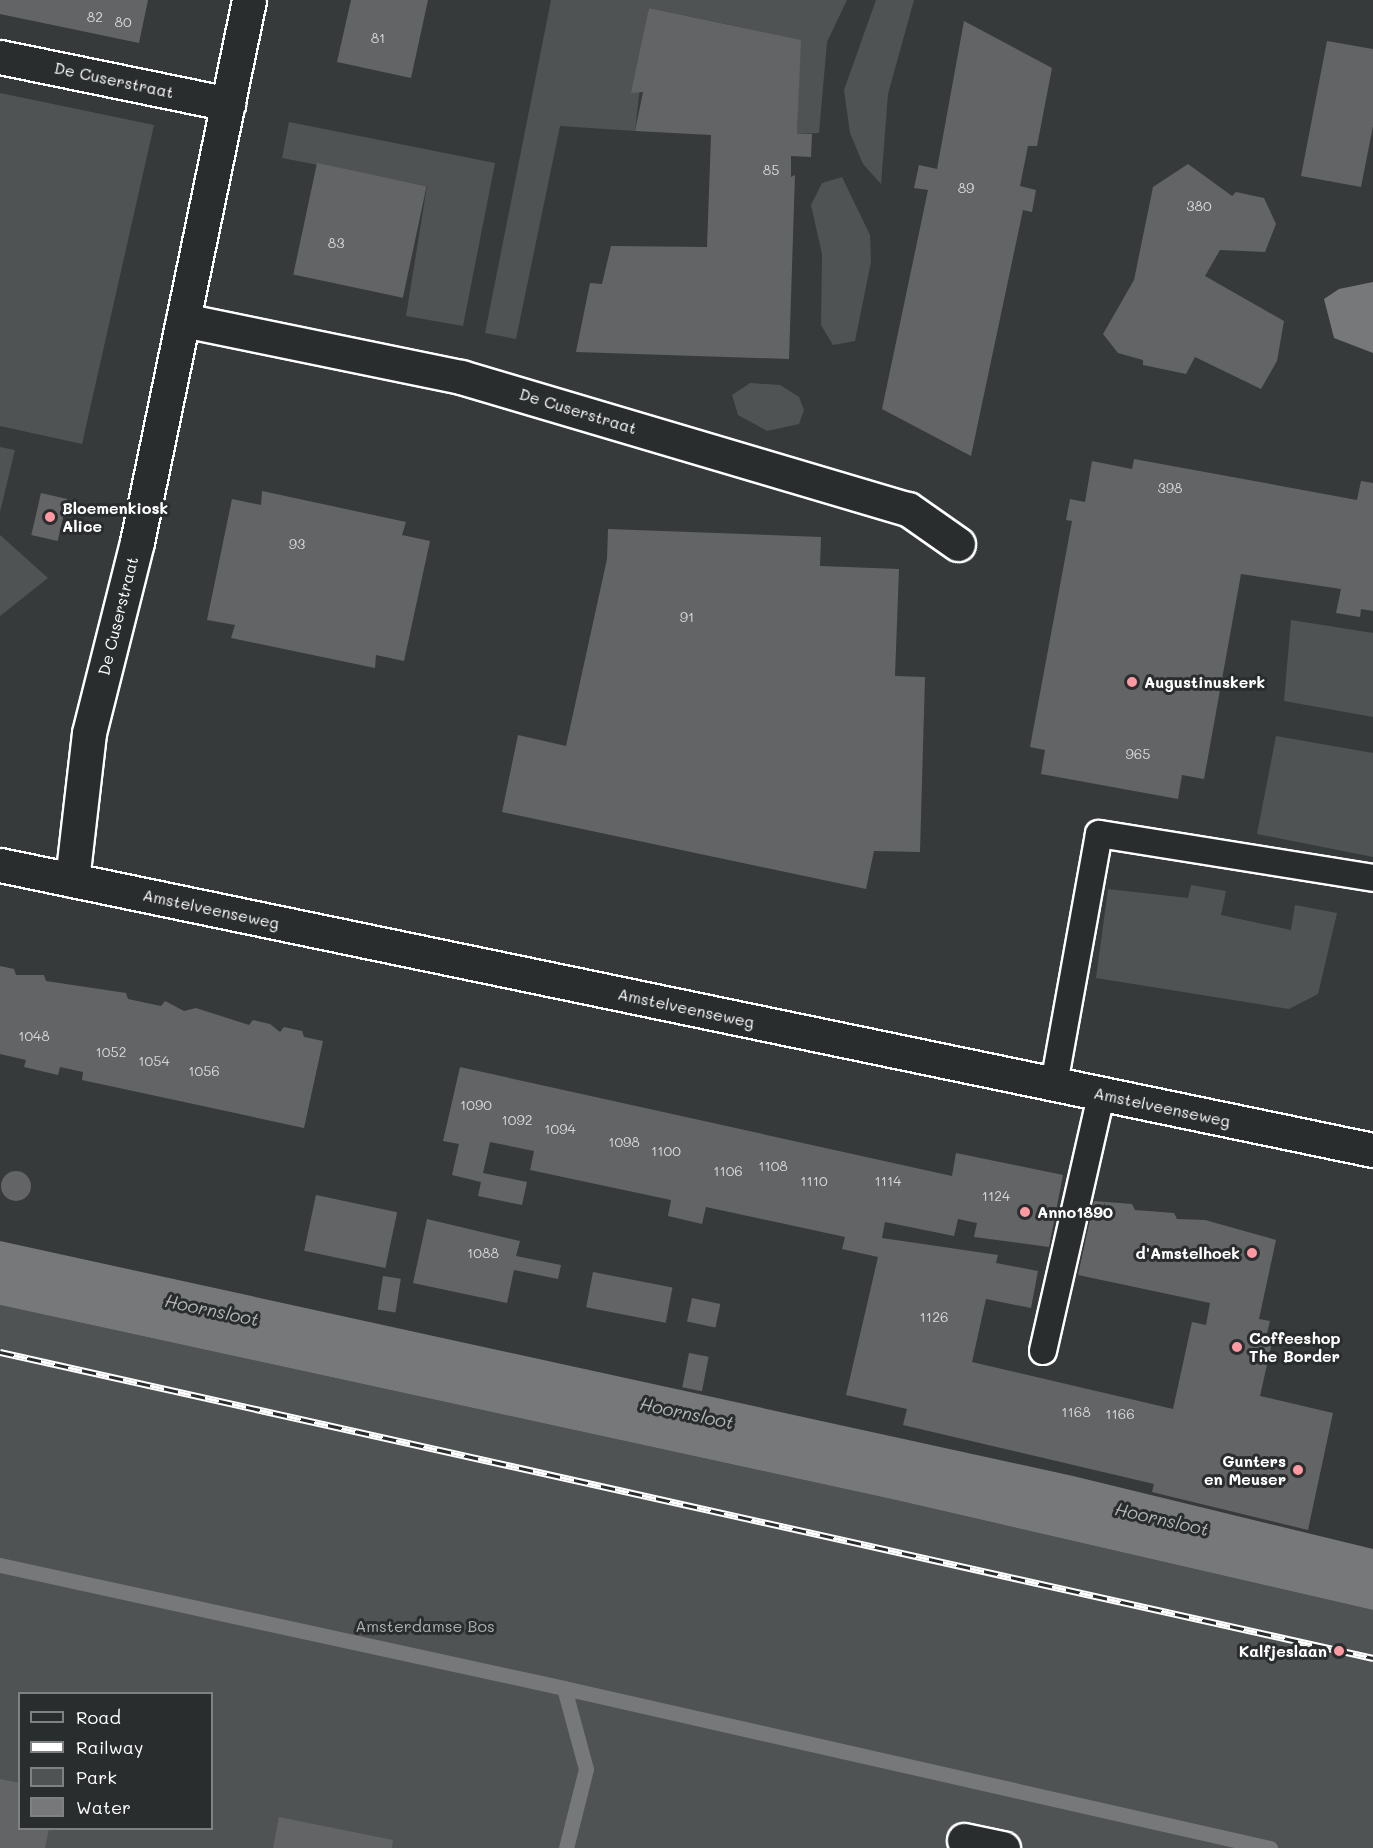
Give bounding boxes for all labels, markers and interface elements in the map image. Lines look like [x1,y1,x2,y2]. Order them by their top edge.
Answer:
house number: 82 [87,9,103,25]
house number: 80 [114,14,132,30]
house number: 81 [371,30,385,46]
street label: De Cuserstraat [52,58,176,102]
house number: 85 [763,162,779,178]
house number: 89 [958,180,974,196]
house number: 380 [1186,198,1212,214]
house number: 83 [328,235,344,251]
street label: De Cuserstraat [517,384,639,438]
house number: 398 [1158,480,1182,496]
place label: Bloemenkiosk Alice [62,498,168,536]
marker: Bloemenkiosk Alice [43,510,57,524]
house number: 93 [289,536,305,552]
street label: De Cuserstraat [94,555,142,677]
house number: 91 [680,609,694,625]
place label: Augustinuskerk [1144,672,1265,692]
marker: Augustinuskerk [1125,675,1139,689]
house number: 965 [1126,746,1150,762]
street label: Amstelveenseweg [141,885,281,933]
street label: Amstelveenseweg [616,984,756,1032]
house number: 1048 [18,1028,50,1044]
house number: 1052 [96,1044,126,1060]
house number: 1054 [138,1053,170,1069]
house number: 1056 [188,1063,220,1079]
street label: Amstelveenseweg [1092,1083,1232,1131]
house number: 1090 [460,1097,492,1113]
house number: 1092 [502,1112,532,1128]
house number: 1094 [544,1121,576,1137]
house number: 1098 [608,1134,640,1150]
house number: 1100 [651,1143,681,1159]
house number: 1108 [758,1158,788,1174]
house number: 1106 [713,1163,743,1179]
house number: 1110 [800,1173,828,1189]
house number: 1114 [875,1173,901,1189]
house number: 1124 [982,1188,1010,1204]
place label: Anno1890 [1037,1202,1113,1222]
marker: Anno1890 [1018,1205,1032,1219]
place label: d'Amstelhoek [1136,1243,1240,1263]
house number: 1088 [467,1245,499,1261]
marker: d'Amstelhoek [1245,1246,1259,1260]
water label: Hoornsloot [163,1289,261,1331]
house number: 1126 [920,1309,948,1325]
place label: Coffeeshop The Border [1249,1328,1341,1366]
marker: Coffeeshop The Border [1230,1340,1244,1354]
water label: Hoornsloot [638,1392,736,1434]
house number: 1168 [1061,1404,1091,1420]
house number: 1166 [1105,1406,1135,1422]
place label: Gunters en Meuser [1204,1451,1286,1489]
marker: Gunters en Meuser [1291,1463,1305,1477]
water label: Hoornsloot [1113,1498,1211,1540]
park label: Amsterdamse Bos [355,1616,495,1636]
place label: Kalfjeslaan [1239,1641,1327,1661]
marker: Kalfjeslaan [1332,1644,1346,1658]
legend [18,1692,213,1830]
text: Road [76,1705,121,1729]
text: Railway [76,1735,143,1759]
text: Park [76,1765,117,1789]
text: Water [76,1795,131,1819]

